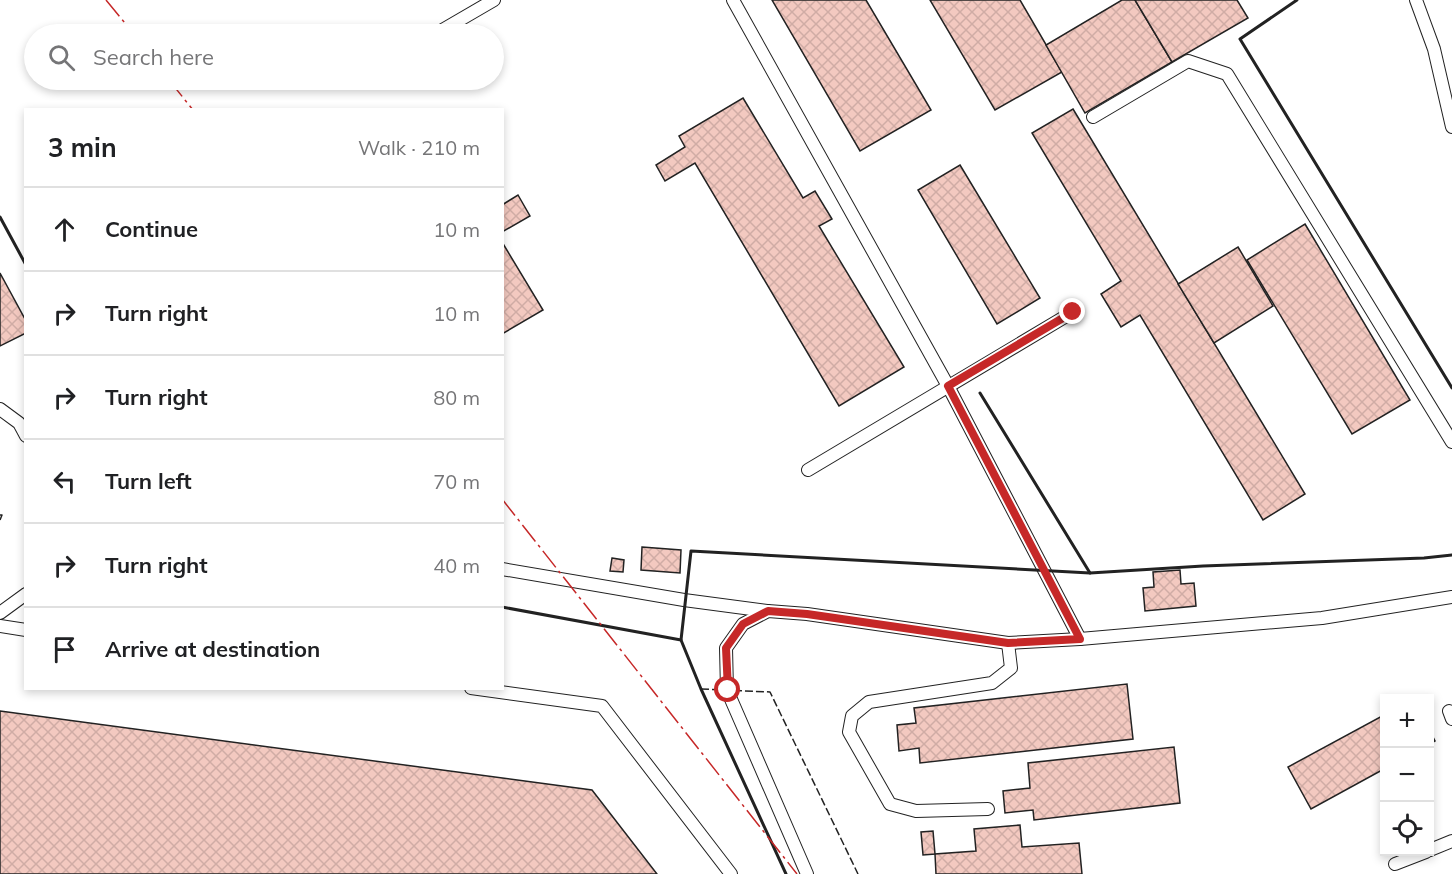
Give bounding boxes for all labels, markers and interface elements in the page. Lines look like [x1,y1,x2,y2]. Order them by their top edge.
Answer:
search box [24,24,504,90]
icon: search [45,41,78,74]
text: Search here [93,43,214,71]
text: 3 min [48,131,117,164]
text: Walk · 210 m [358,135,480,160]
icon: ahead [48,213,81,246]
text: Continue [105,215,198,243]
text: 10 m [433,217,480,242]
icon: right [48,297,81,330]
route end [1059,298,1085,324]
text: Turn right [105,299,208,327]
text: 10 m [433,301,480,326]
icon: right [48,381,81,414]
text: Turn right [105,383,208,411]
text: 80 m [433,385,480,410]
icon: left [48,465,81,498]
text: Turn left [105,467,192,495]
text: 70 m [433,469,480,494]
icon: right [48,549,81,582]
text: Turn right [105,551,208,579]
text: 40 m [433,553,480,578]
icon: arrive [48,633,81,666]
text: Arrive at destination [105,635,320,663]
route start [714,676,740,702]
map controls [1380,694,1434,856]
button: + [1380,694,1434,748]
button: − [1380,748,1434,802]
button: locate [1380,802,1434,856]

